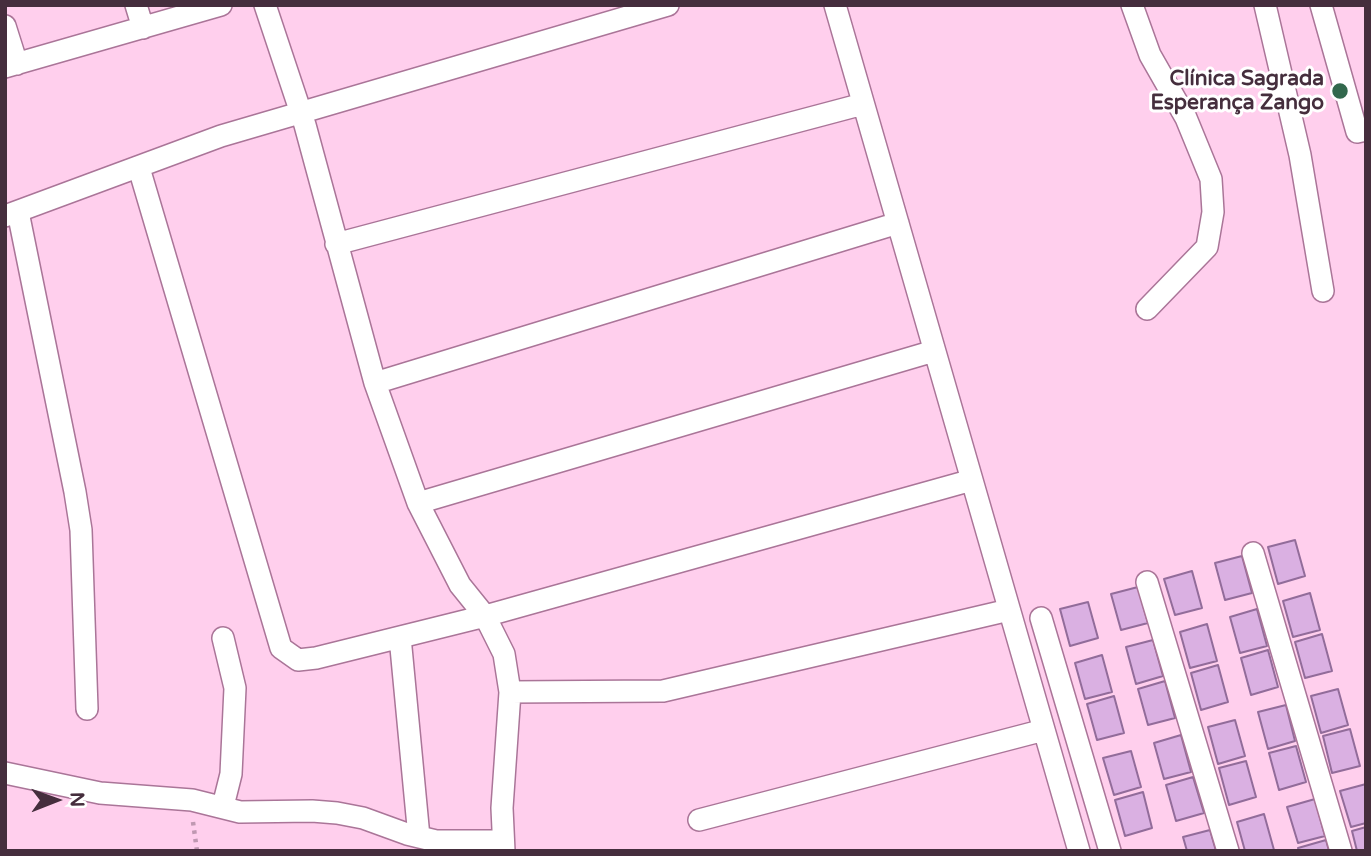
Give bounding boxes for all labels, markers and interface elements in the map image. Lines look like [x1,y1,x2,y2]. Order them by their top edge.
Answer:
place label: Clínica Sagrada Esperança Zango [1150,66,1324,116]
marker: Clínica Sagrada Esperança Zango [1330,81,1350,101]
north arrow [21,765,91,835]
text: N [66,792,88,807]

